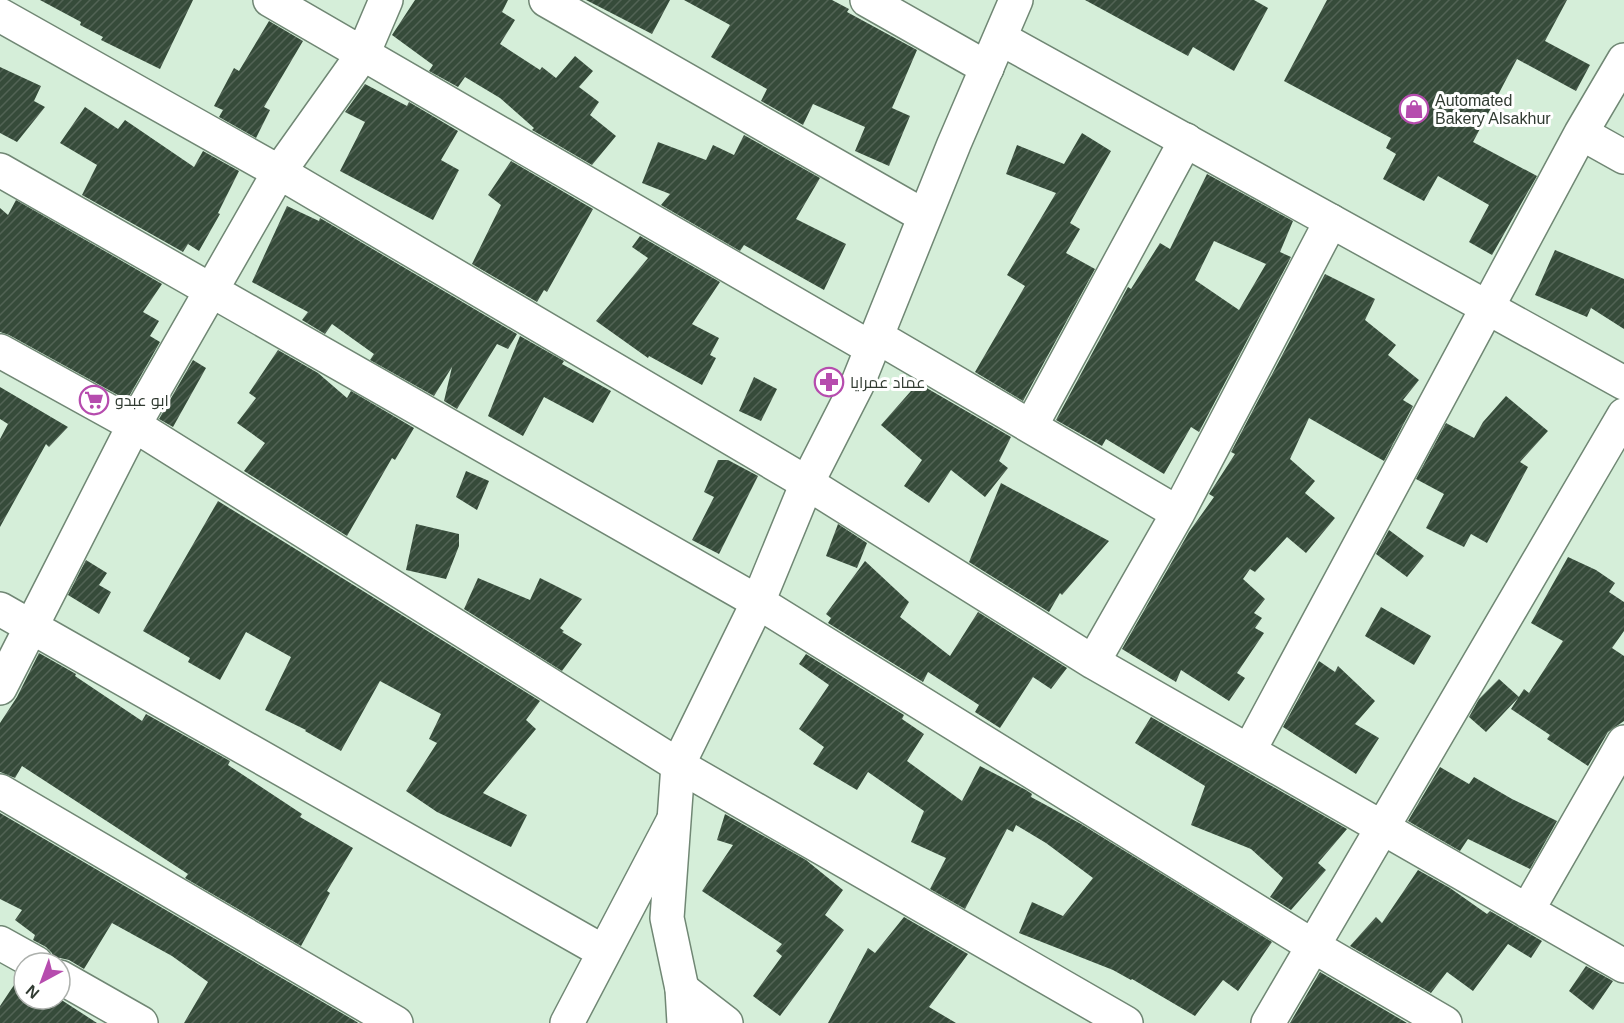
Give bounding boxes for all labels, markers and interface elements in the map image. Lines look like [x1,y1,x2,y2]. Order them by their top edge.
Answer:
place label: Automated Bakery Alsakhur [1435,92,1551,127]
shop icon: Automated Bakery Alsakhur [1398,93,1430,125]
pharmacy icon: عماد عمرايا [813,366,845,398]
place label: عماد عمرايا [850,374,926,392]
supermarket icon: ابو عبدو [78,384,110,416]
place label: ابو عبدو [115,392,169,410]
north arrow [12,951,72,1011]
text: N [23,982,42,1002]

